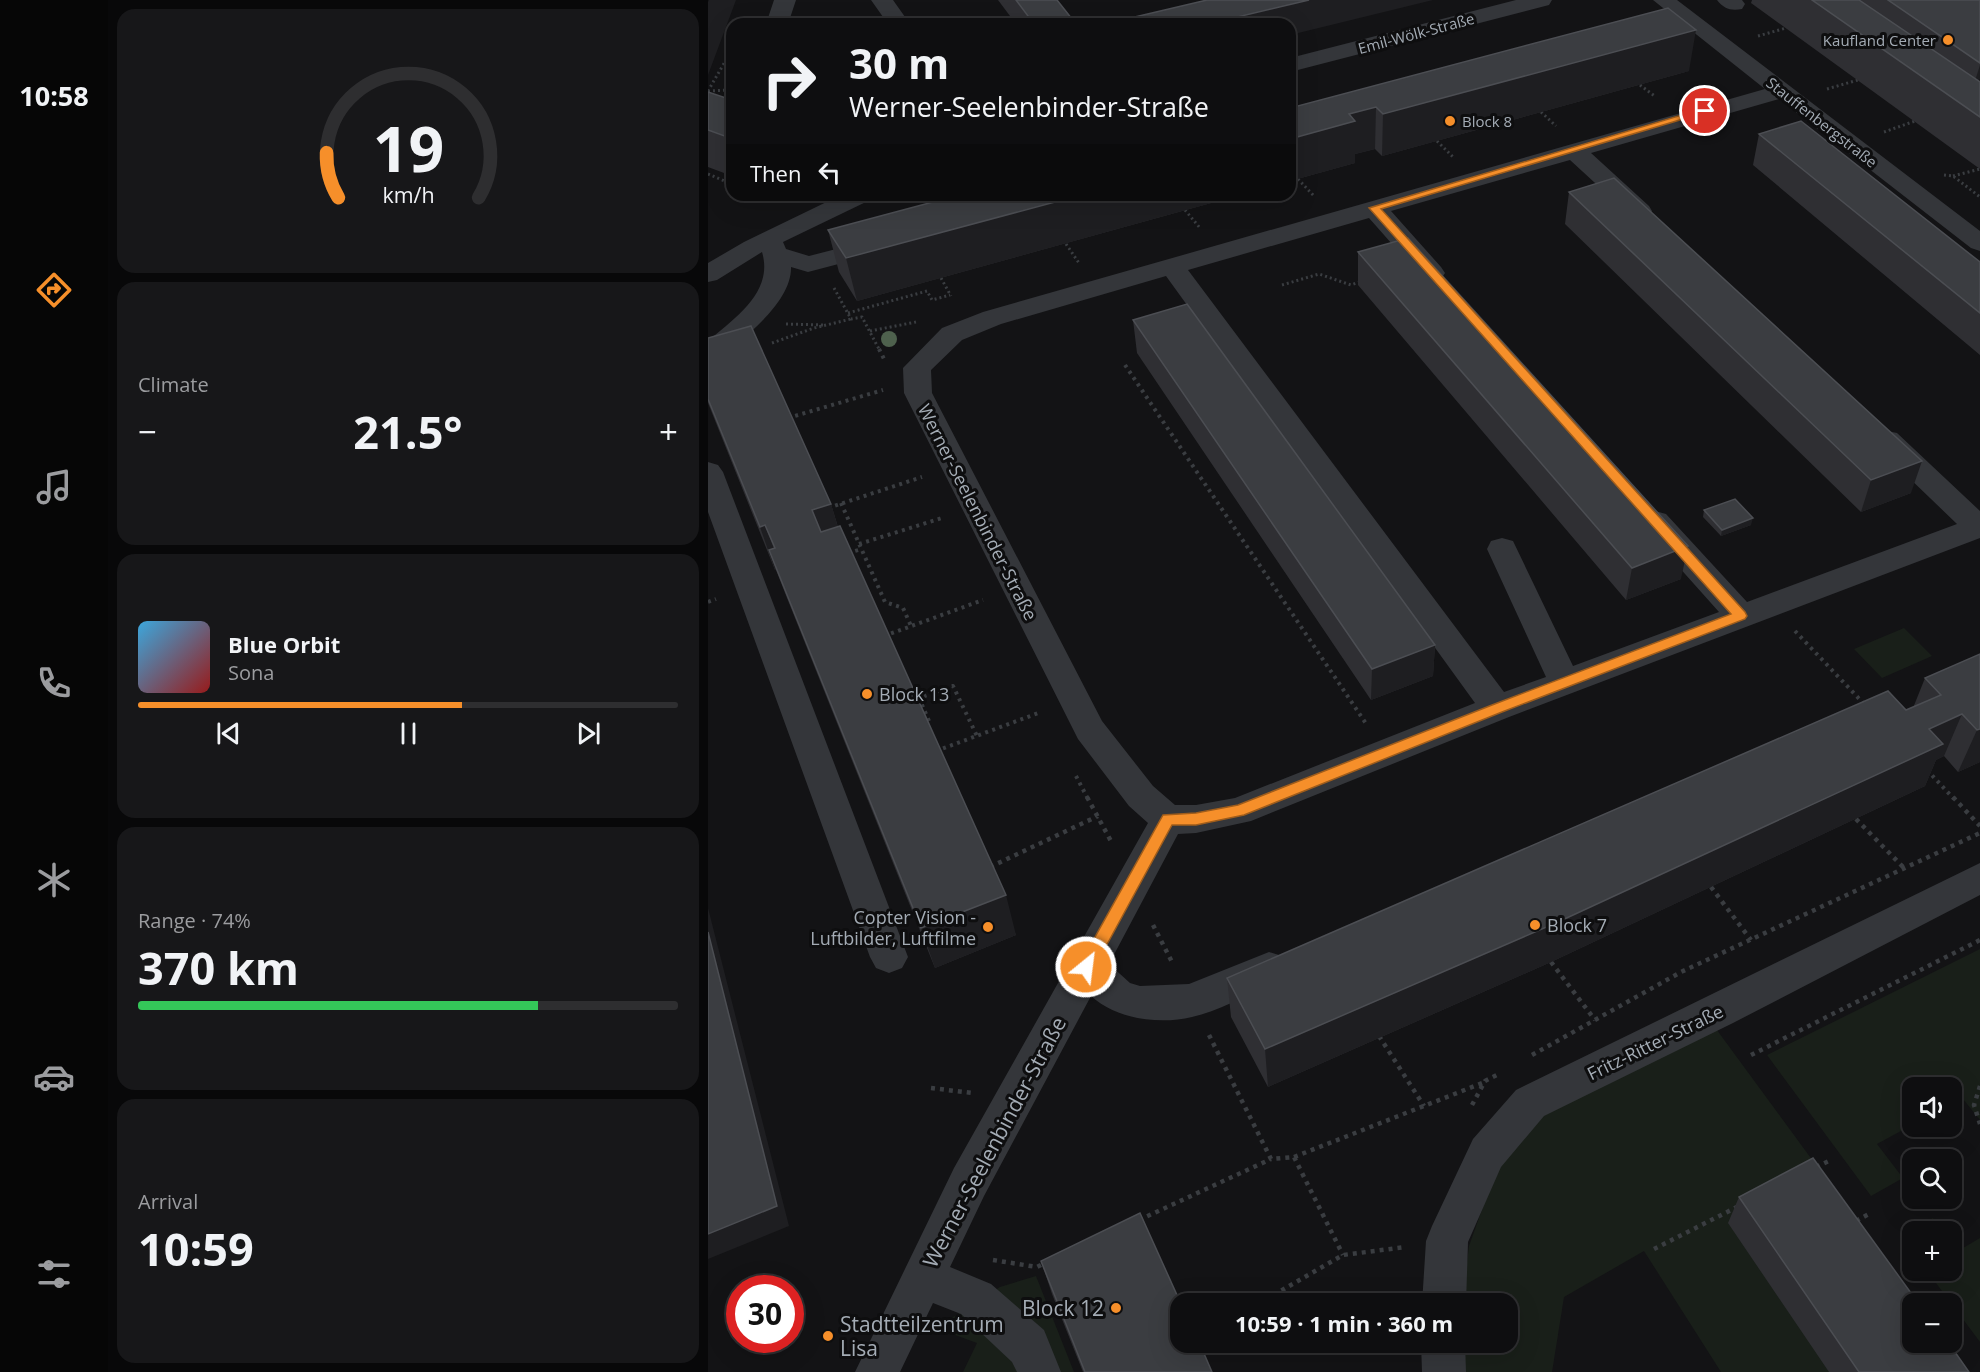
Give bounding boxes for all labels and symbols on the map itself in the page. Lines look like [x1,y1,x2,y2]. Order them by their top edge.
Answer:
street label: Emil-Wölk-Straße [1356,8,1476,58]
place label: Kaufland Center [1823,30,1936,50]
marker: Kaufland Center [1941,33,1955,47]
street label: Stauffenbergstraße [1762,72,1882,172]
pin [1679,85,1730,136]
place label: Block 8 [1462,111,1512,131]
marker: Block 8 [1443,114,1457,128]
street label: Werner-Seelenbinder-Straße [913,400,1043,624]
place label: Block 13 [879,682,949,706]
marker: Block 13 [860,687,874,701]
place label: Copter Vision - Luftbilder, Luftfilme [810,905,976,950]
place label: Block 7 [1547,913,1607,937]
marker: Block 7 [1528,918,1542,932]
marker: Copter Vision - Luftbilder, Luftfilme [981,920,995,934]
position arrow [1054,935,1118,999]
street label: Fritz-Ritter-Straße [1583,999,1727,1085]
street label: Werner-Seelenbinder-Straße [916,1012,1072,1272]
speed limit sign: 30 [726,1275,804,1353]
place label: Block 12 [1022,1294,1104,1322]
marker: Block 12 [1109,1301,1123,1315]
place label: Stadtteilzentrum Lisa [840,1310,1004,1362]
marker: Stadtteilzentrum Lisa [821,1329,835,1343]

